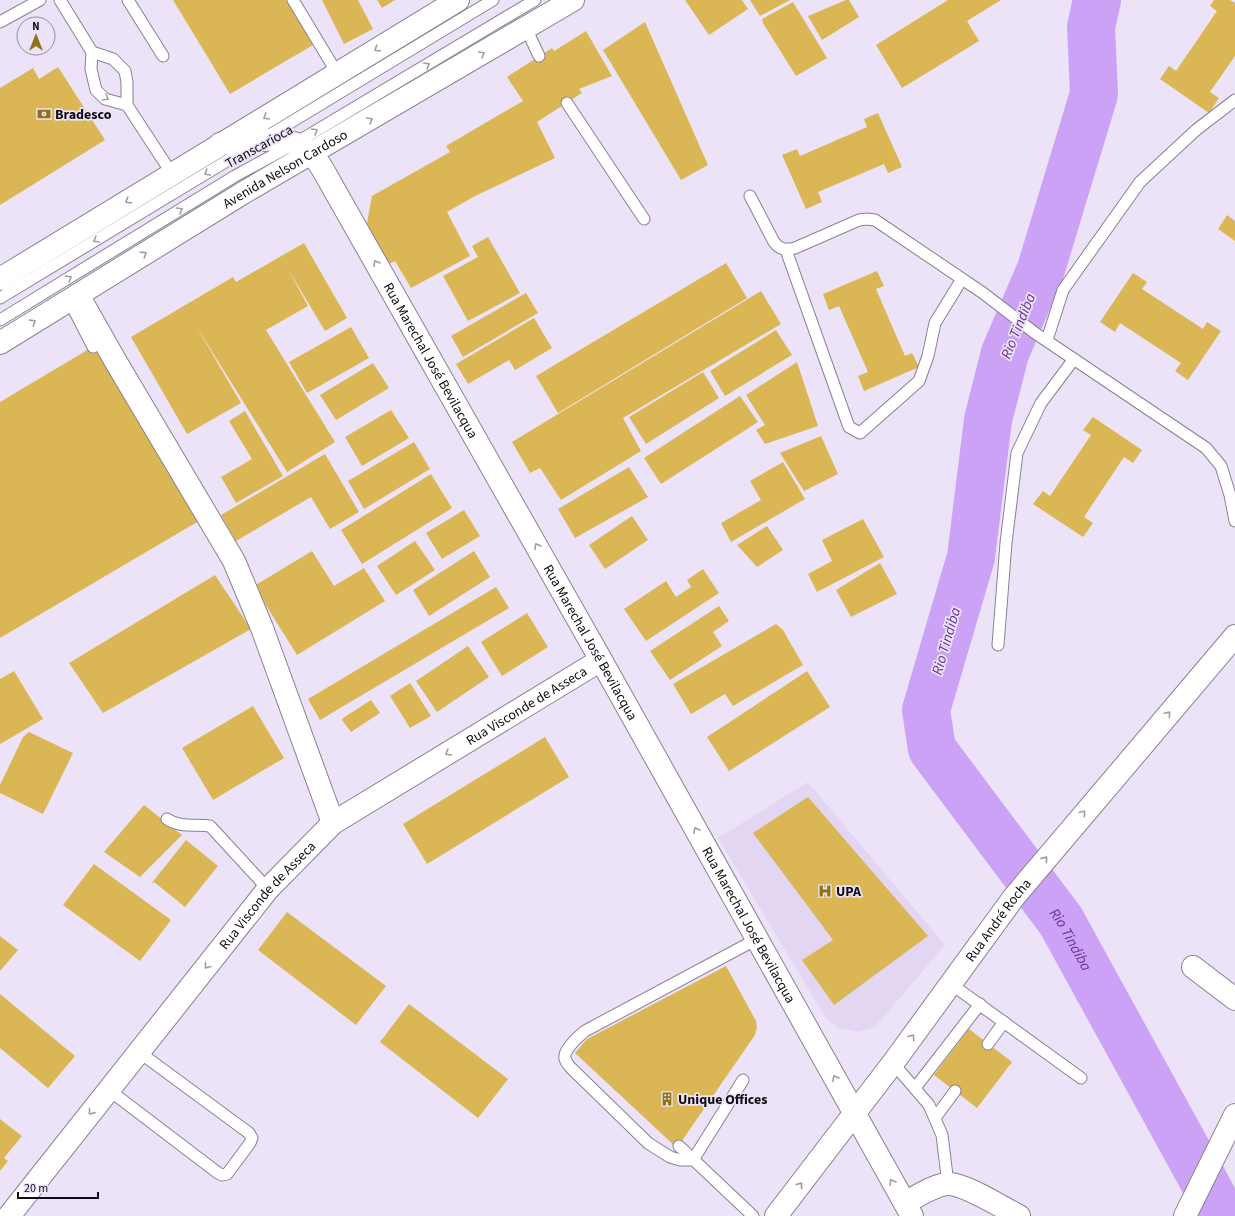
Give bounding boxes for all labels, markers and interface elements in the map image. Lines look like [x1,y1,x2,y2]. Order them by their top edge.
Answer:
north arrow [16,16,56,56]
text: N [32,19,40,34]
one-way arrow [374,45,381,52]
one-way arrow [477,51,485,58]
one-way arrow [423,62,430,70]
one-way arrow [102,93,109,100]
place label: Bradesco [55,105,112,125]
bank icon: Bradesco [36,106,52,122]
one-way arrow [263,112,270,119]
one-way arrow [366,117,373,125]
street label: Transcarioca [222,120,297,174]
street label: Avenida Nelson Cardoso [219,125,352,214]
one-way arrow [311,129,318,136]
one-way arrow [204,168,211,176]
one-way arrow [125,197,132,204]
one-way arrow [176,207,183,214]
one-way arrow [93,236,100,243]
one-way arrow [140,252,147,259]
one-way arrow [373,259,380,267]
one-way arrow [65,275,72,282]
street label: Rua Marechal José Bevilacqua [378,279,482,442]
water label: Rio Tindiba [996,290,1041,362]
one-way arrow [29,320,36,327]
one-way arrow [534,543,541,550]
street label: Rua Marechal José Bevilacqua [538,561,642,724]
water label: Rio Tindiba [927,605,966,677]
street label: Rua Visconde de Asseca [462,662,591,751]
one-way arrow [1163,712,1170,719]
one-way arrow [445,748,452,756]
one-way arrow [1079,811,1086,818]
one-way arrow [694,827,701,834]
street label: Rua Visconde de Asseca [215,837,321,954]
street label: Rua Marechal José Bevilacqua [696,843,800,1007]
one-way arrow [1040,857,1047,864]
street label: Rua André Rocha [961,875,1036,966]
place label: UPA [836,882,862,902]
hospital icon: UPA [817,883,833,899]
water label: Rio Tindiba [1044,904,1097,975]
one-way arrow [204,962,211,969]
one-way arrow [908,1034,915,1041]
one-way arrow [833,1075,840,1082]
place label: Unique Offices [678,1090,767,1110]
building icon: Unique Offices [659,1091,675,1107]
one-way arrow [89,1108,96,1115]
scale bar [18,1174,98,1200]
one-way arrow [890,1179,897,1186]
text: 20 m [24,1180,48,1197]
one-way arrow [795,1183,802,1190]

